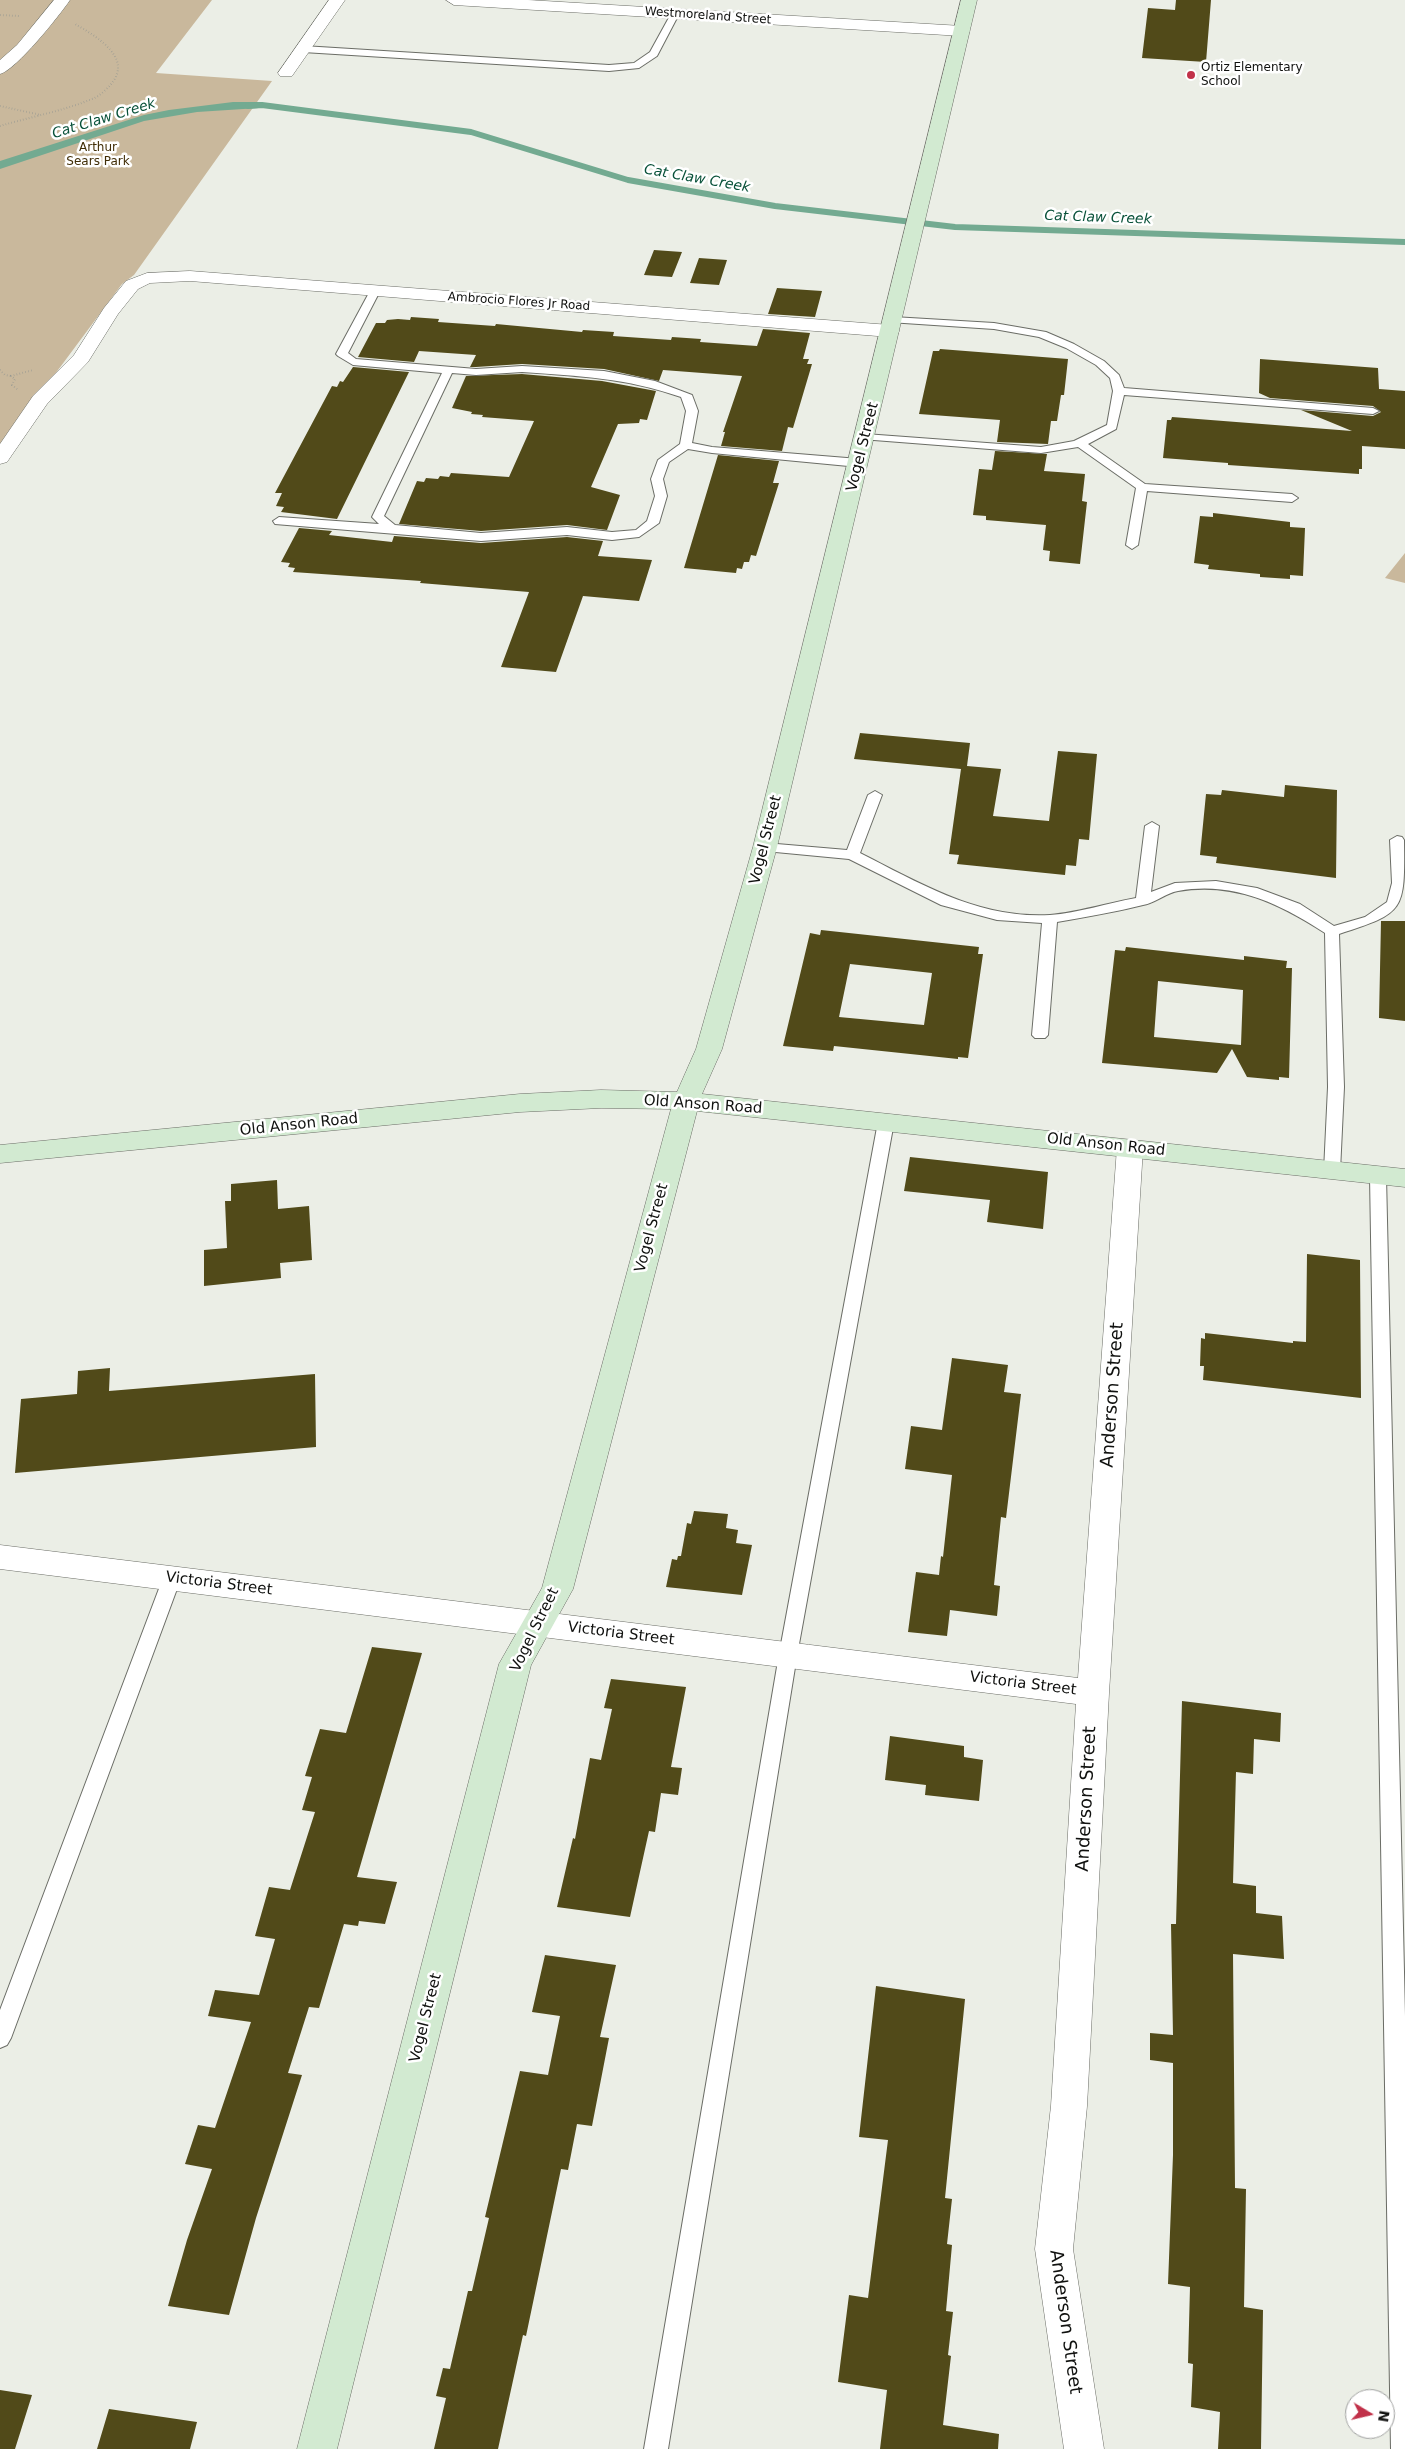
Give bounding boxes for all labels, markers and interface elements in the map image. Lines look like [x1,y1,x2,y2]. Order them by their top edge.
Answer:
street label: Westmoreland Street [644,4,772,28]
place label: Ortiz Elementary School [1201,61,1303,89]
marker: Ortiz Elementary School [1185,69,1197,81]
water label: Cat Claw Creek [50,95,158,143]
park label: Arthur Sears Park [66,141,130,169]
water label: Cat Claw Creek [643,161,751,197]
water label: Cat Claw Creek [1044,208,1152,228]
street label: Ambrocio Flores Jr Road [447,290,591,314]
street label: Vogel Street [843,400,883,494]
street label: Vogel Street [746,793,786,887]
street label: Old Anson Road [643,1092,763,1118]
street label: Old Anson Road [239,1110,359,1140]
street label: Old Anson Road [1046,1130,1166,1160]
street label: Vogel Street [631,1181,673,1275]
street label: Anderson Street [1097,1322,1129,1468]
street label: Victoria Street [165,1569,273,1599]
street label: Vogel Street [507,1585,563,1675]
street label: Victoria Street [567,1619,675,1649]
street label: Victoria Street [969,1669,1077,1699]
street label: Anderson Street [1072,1726,1102,1872]
street label: Vogel Street [406,1971,446,2065]
street label: Anderson Street [1044,2248,1086,2396]
north arrow [1345,2389,1395,2439]
text: N [1375,2409,1393,2423]

